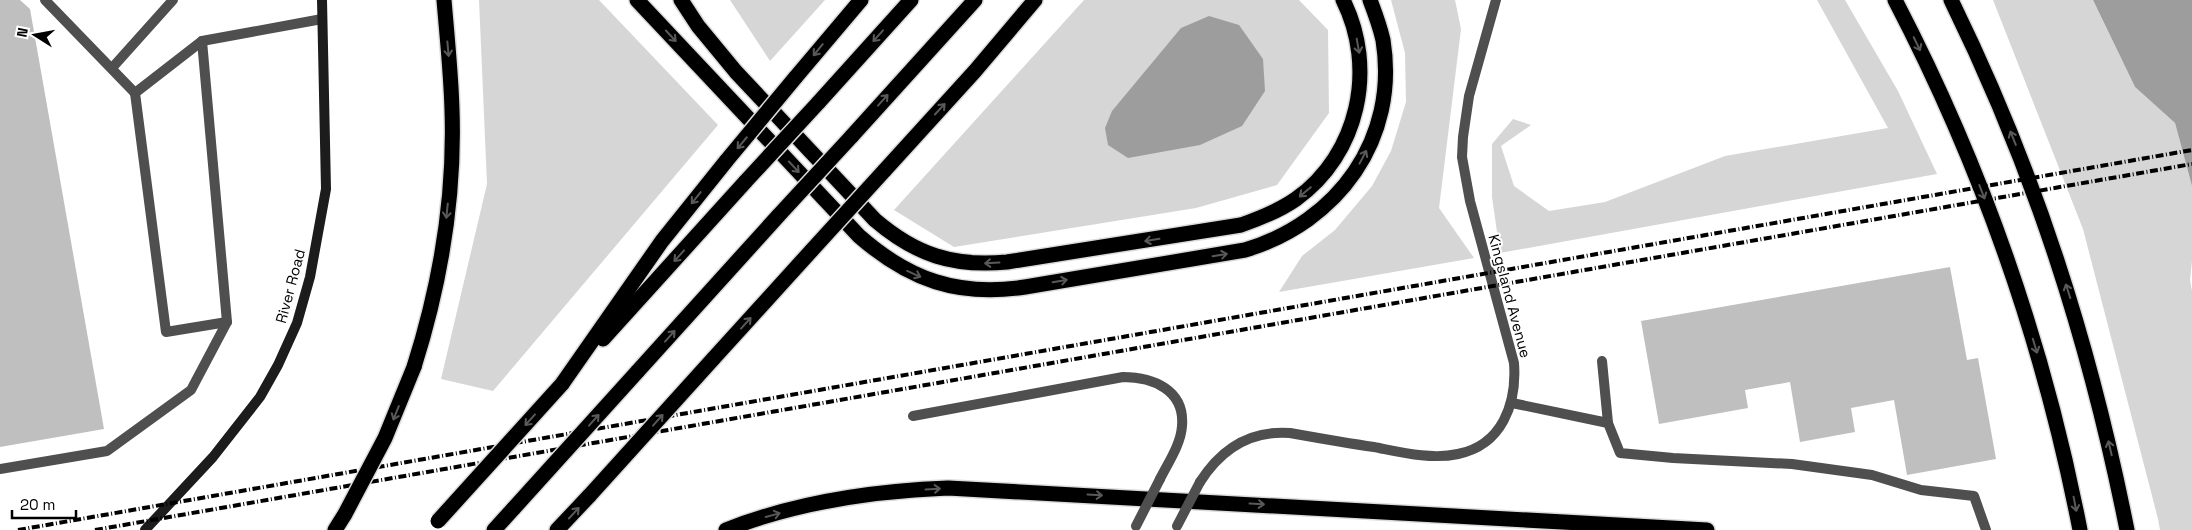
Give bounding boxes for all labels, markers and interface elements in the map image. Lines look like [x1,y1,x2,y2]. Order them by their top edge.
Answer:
north arrow [10,10,60,60]
text: N [13,26,32,39]
one-way arrow [665,29,677,42]
one-way arrow [873,30,884,43]
one-way arrow [1912,36,1922,51]
one-way arrow [1354,38,1364,54]
one-way arrow [444,40,453,56]
one-way arrow [812,44,824,57]
one-way arrow [878,94,889,107]
one-way arrow [934,103,946,116]
one-way arrow [2007,131,2017,146]
one-way arrow [736,136,747,149]
one-way arrow [1359,151,1369,165]
one-way arrow [788,160,800,173]
one-way arrow [1978,184,1988,199]
one-way arrow [1299,186,1312,197]
one-way arrow [691,191,702,204]
one-way arrow [442,202,452,218]
street label: Kingsland Avenue [1484,232,1536,360]
one-way arrow [1145,235,1161,245]
street label: River Road [271,247,309,325]
one-way arrow [1212,249,1228,259]
one-way arrow [673,250,684,263]
one-way arrow [984,259,1000,268]
one-way arrow [906,270,921,279]
one-way arrow [1052,276,1068,286]
one-way arrow [2063,284,2072,299]
one-way arrow [740,316,752,329]
one-way arrow [664,329,676,342]
one-way arrow [2031,338,2041,354]
one-way arrow [391,405,400,420]
one-way arrow [524,414,535,427]
one-way arrow [588,414,599,427]
one-way arrow [652,414,664,427]
one-way arrow [2105,440,2114,456]
one-way arrow [924,484,940,493]
scale bar [12,488,76,520]
one-way arrow [1087,491,1103,500]
text: 20 m [20,495,55,514]
one-way arrow [2070,495,2080,511]
one-way arrow [1249,500,1265,509]
one-way arrow [568,506,580,519]
one-way arrow [764,510,780,519]

